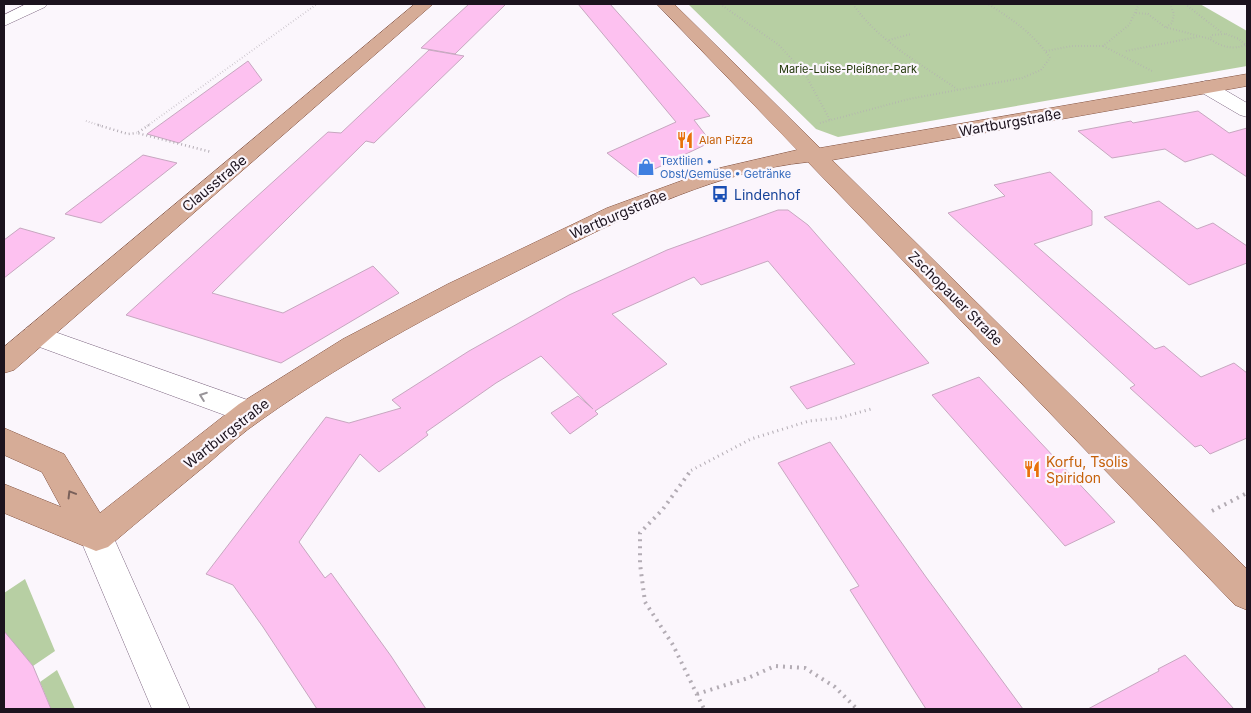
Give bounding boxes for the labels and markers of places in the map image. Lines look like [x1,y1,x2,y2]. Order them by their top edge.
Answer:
restaurant icon: Alan Pizza [675,130,695,150]
place label: Alan Pizza [699,133,753,147]
place label: Textilien • Obst/Gemüse • Getränke [660,154,791,181]
shop icon: Textilien • Obst/Gemüse • Getränke [636,157,656,177]
bus stop icon: Lindenhof [710,184,730,204]
place label: Lindenhof [734,186,800,203]
place label: Korfu, Tsolis Spiridon [1046,453,1128,486]
restaurant icon: Korfu, Tsolis Spiridon [1022,459,1042,479]

